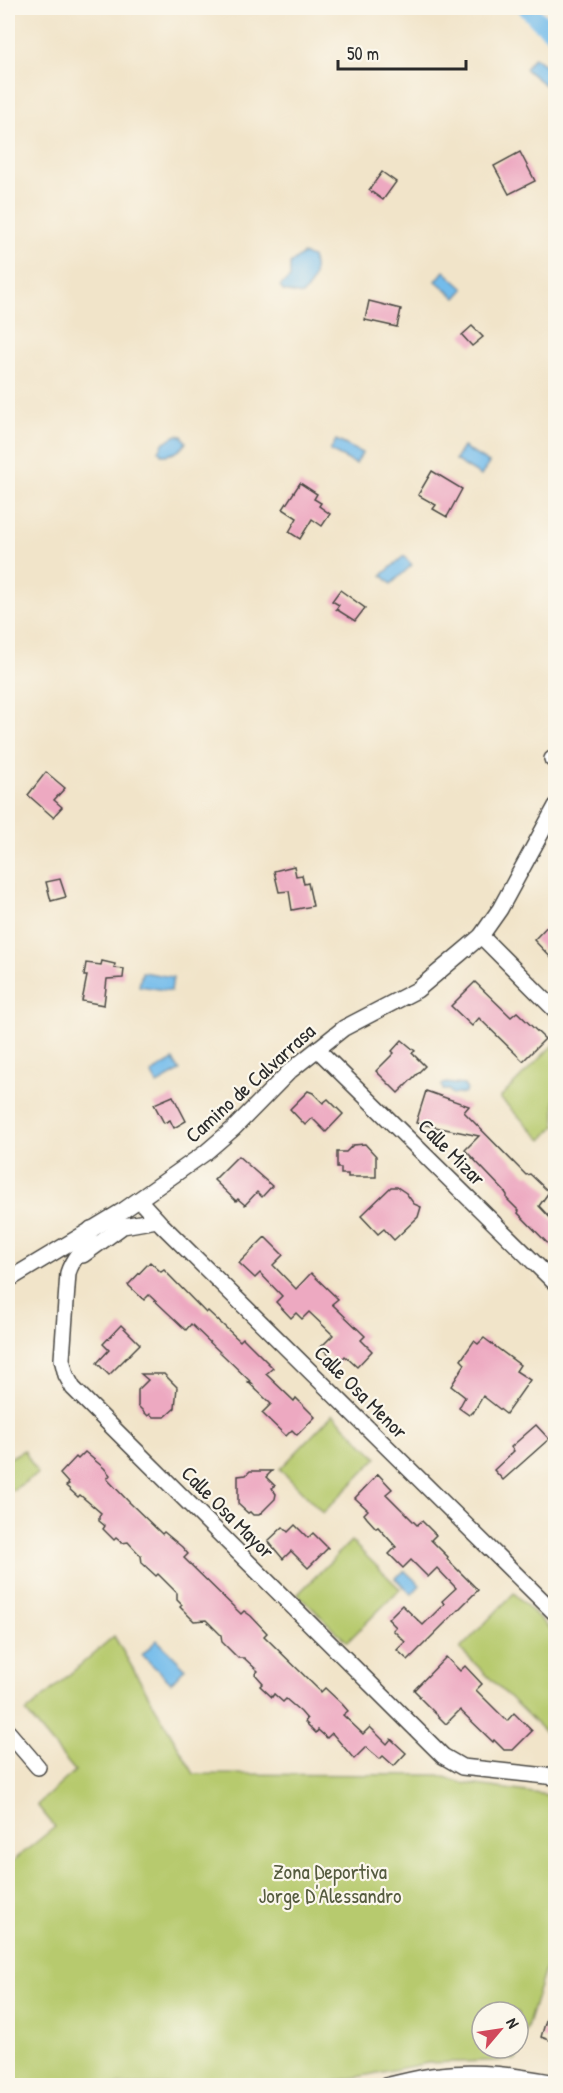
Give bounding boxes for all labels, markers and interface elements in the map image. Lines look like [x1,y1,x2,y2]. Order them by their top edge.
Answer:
scale bar [338,33,466,71]
text: 50 m [347,41,379,66]
street label: Camino de Calvarrasa [179,1017,321,1149]
street label: Calle Mizar [412,1112,492,1192]
street label: Calle Osa Menor [308,1339,414,1445]
street label: Calle Osa Mayor [175,1459,281,1565]
park label: Zona Deportiva Jorge D'Alessandro [258,1857,402,1910]
north arrow [470,2000,530,2060]
text: N [501,2014,525,2032]

